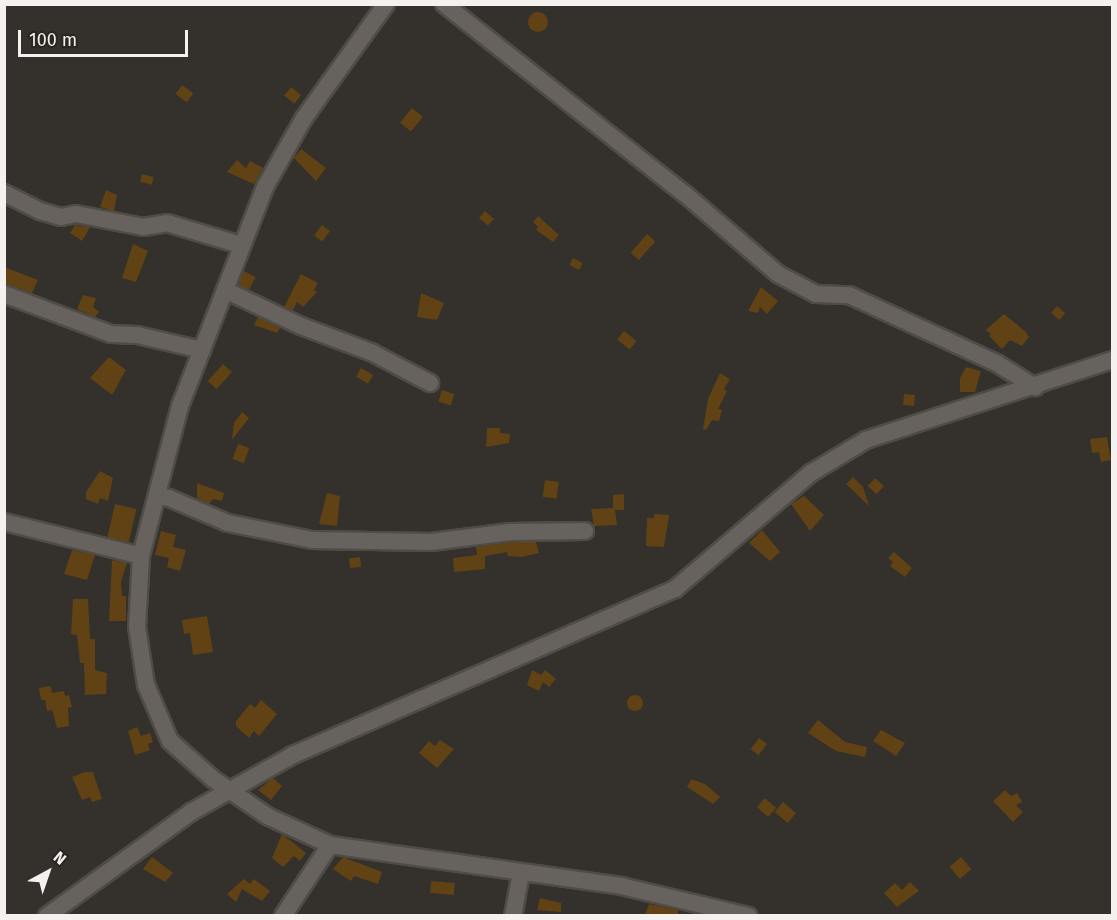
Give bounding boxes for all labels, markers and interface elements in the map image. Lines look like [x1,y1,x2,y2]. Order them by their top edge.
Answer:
scale bar [21,18,190,56]
text: 100 m [29,29,77,51]
north arrow [18,842,78,902]
text: N [50,847,70,869]

